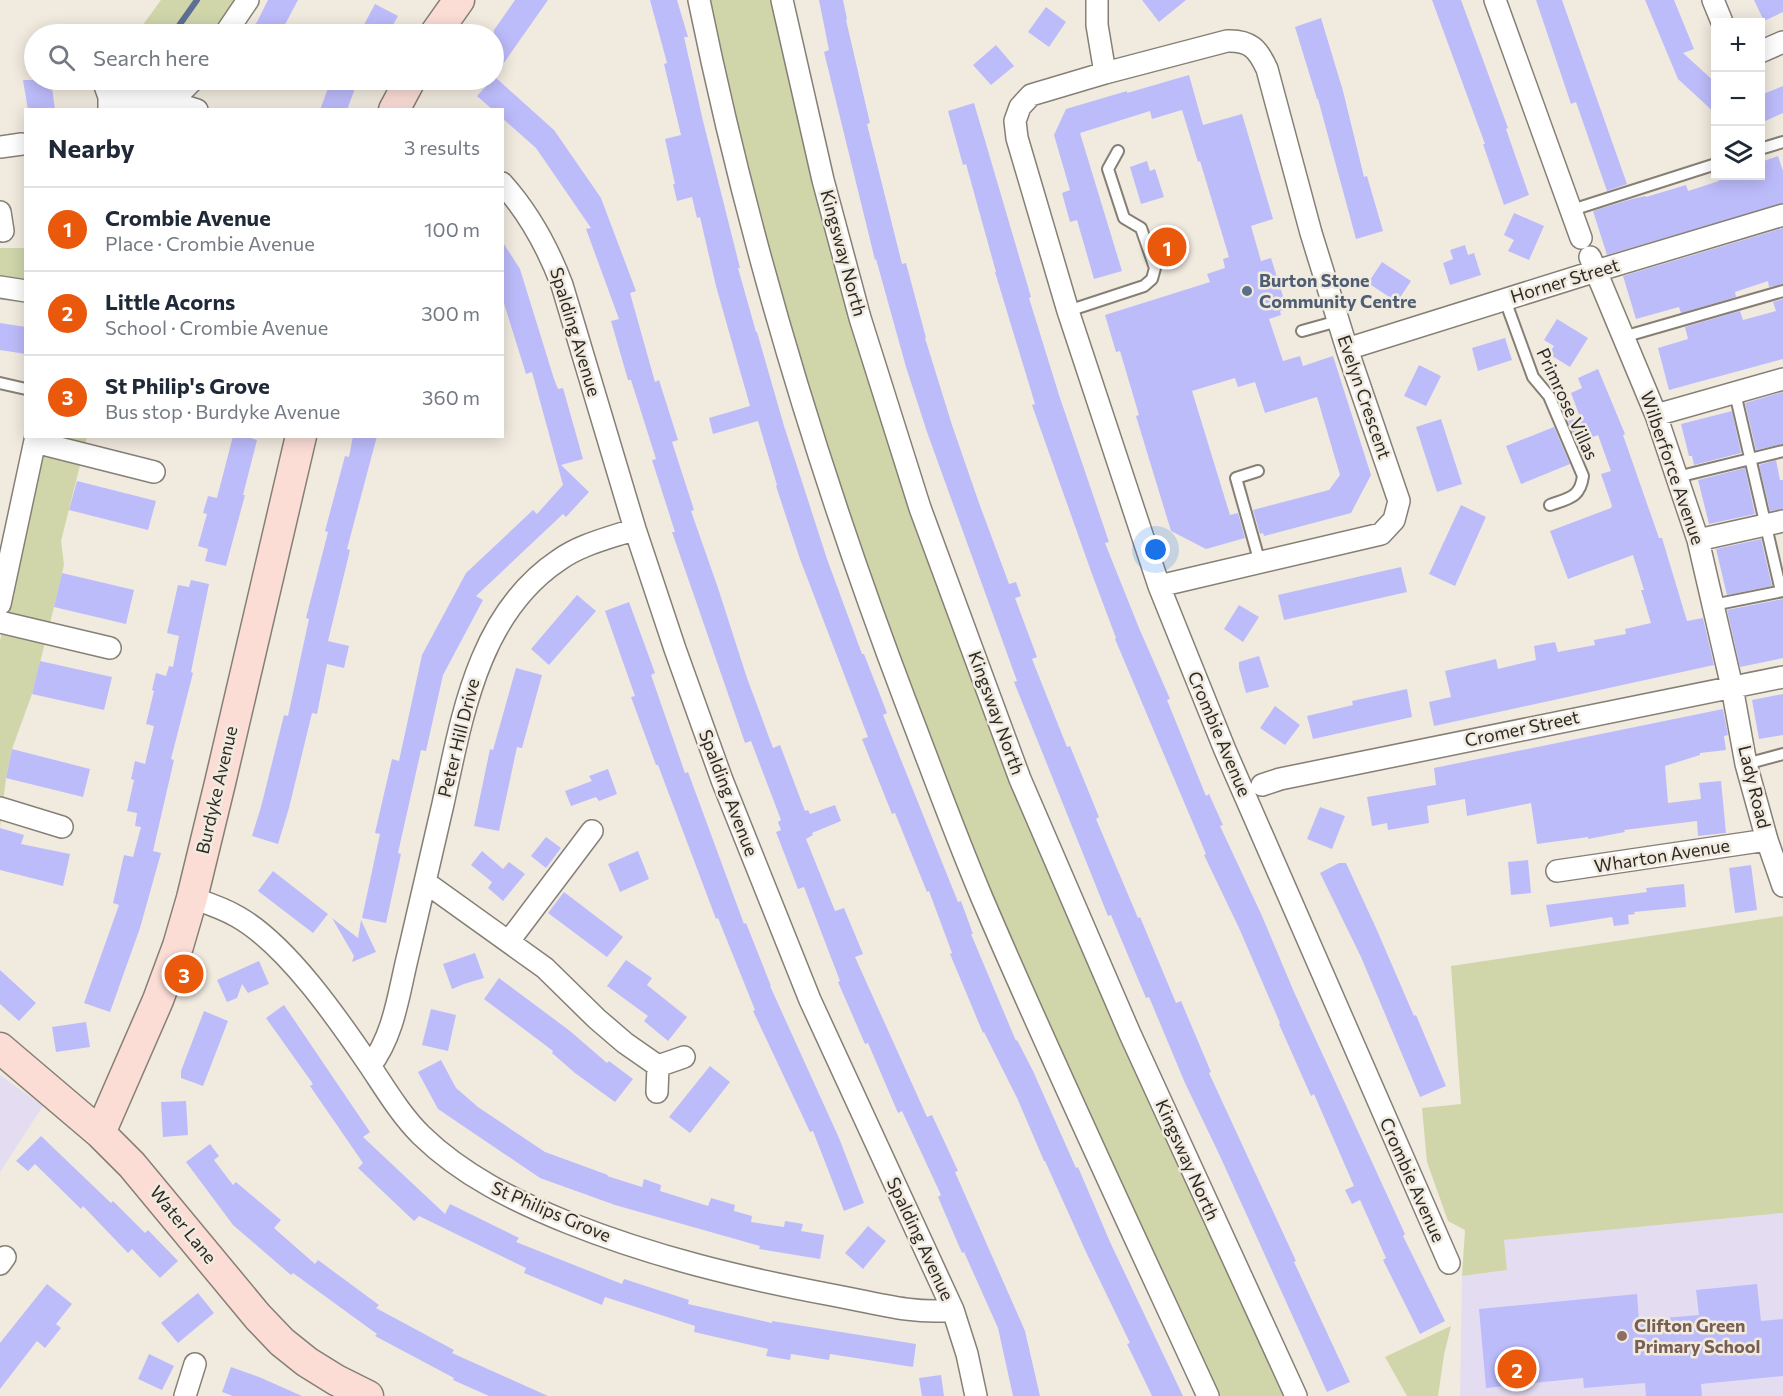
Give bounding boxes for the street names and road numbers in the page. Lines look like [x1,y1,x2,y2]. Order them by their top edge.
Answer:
street label: Kingsway North [816,187,871,318]
street label: Horner Street [1508,253,1622,307]
street label: Spalding Avenue [546,265,606,399]
street label: Evelyn Crescent [1333,332,1396,461]
street label: Primrose Villas [1532,344,1603,463]
street label: Wilberforce Avenue [1636,388,1710,547]
street label: Kingsway North [964,648,1030,778]
street label: Crombie Avenue [1184,668,1256,800]
street label: Peter Hill Drive [433,676,483,800]
street label: Cromer Street [1462,705,1581,751]
street label: Burdyke Avenue [191,724,241,856]
street label: Spalding Avenue [695,726,763,859]
street label: Lady Road [1734,743,1776,831]
street label: Wharton Avenue [1592,833,1731,877]
street label: Kingsway North [1151,1096,1224,1224]
street label: Crombie Avenue [1376,1114,1450,1245]
street label: Spalding Avenue [883,1173,959,1304]
street label: St Philips Grove [488,1176,614,1246]
street label: Water Lane [146,1181,222,1268]

